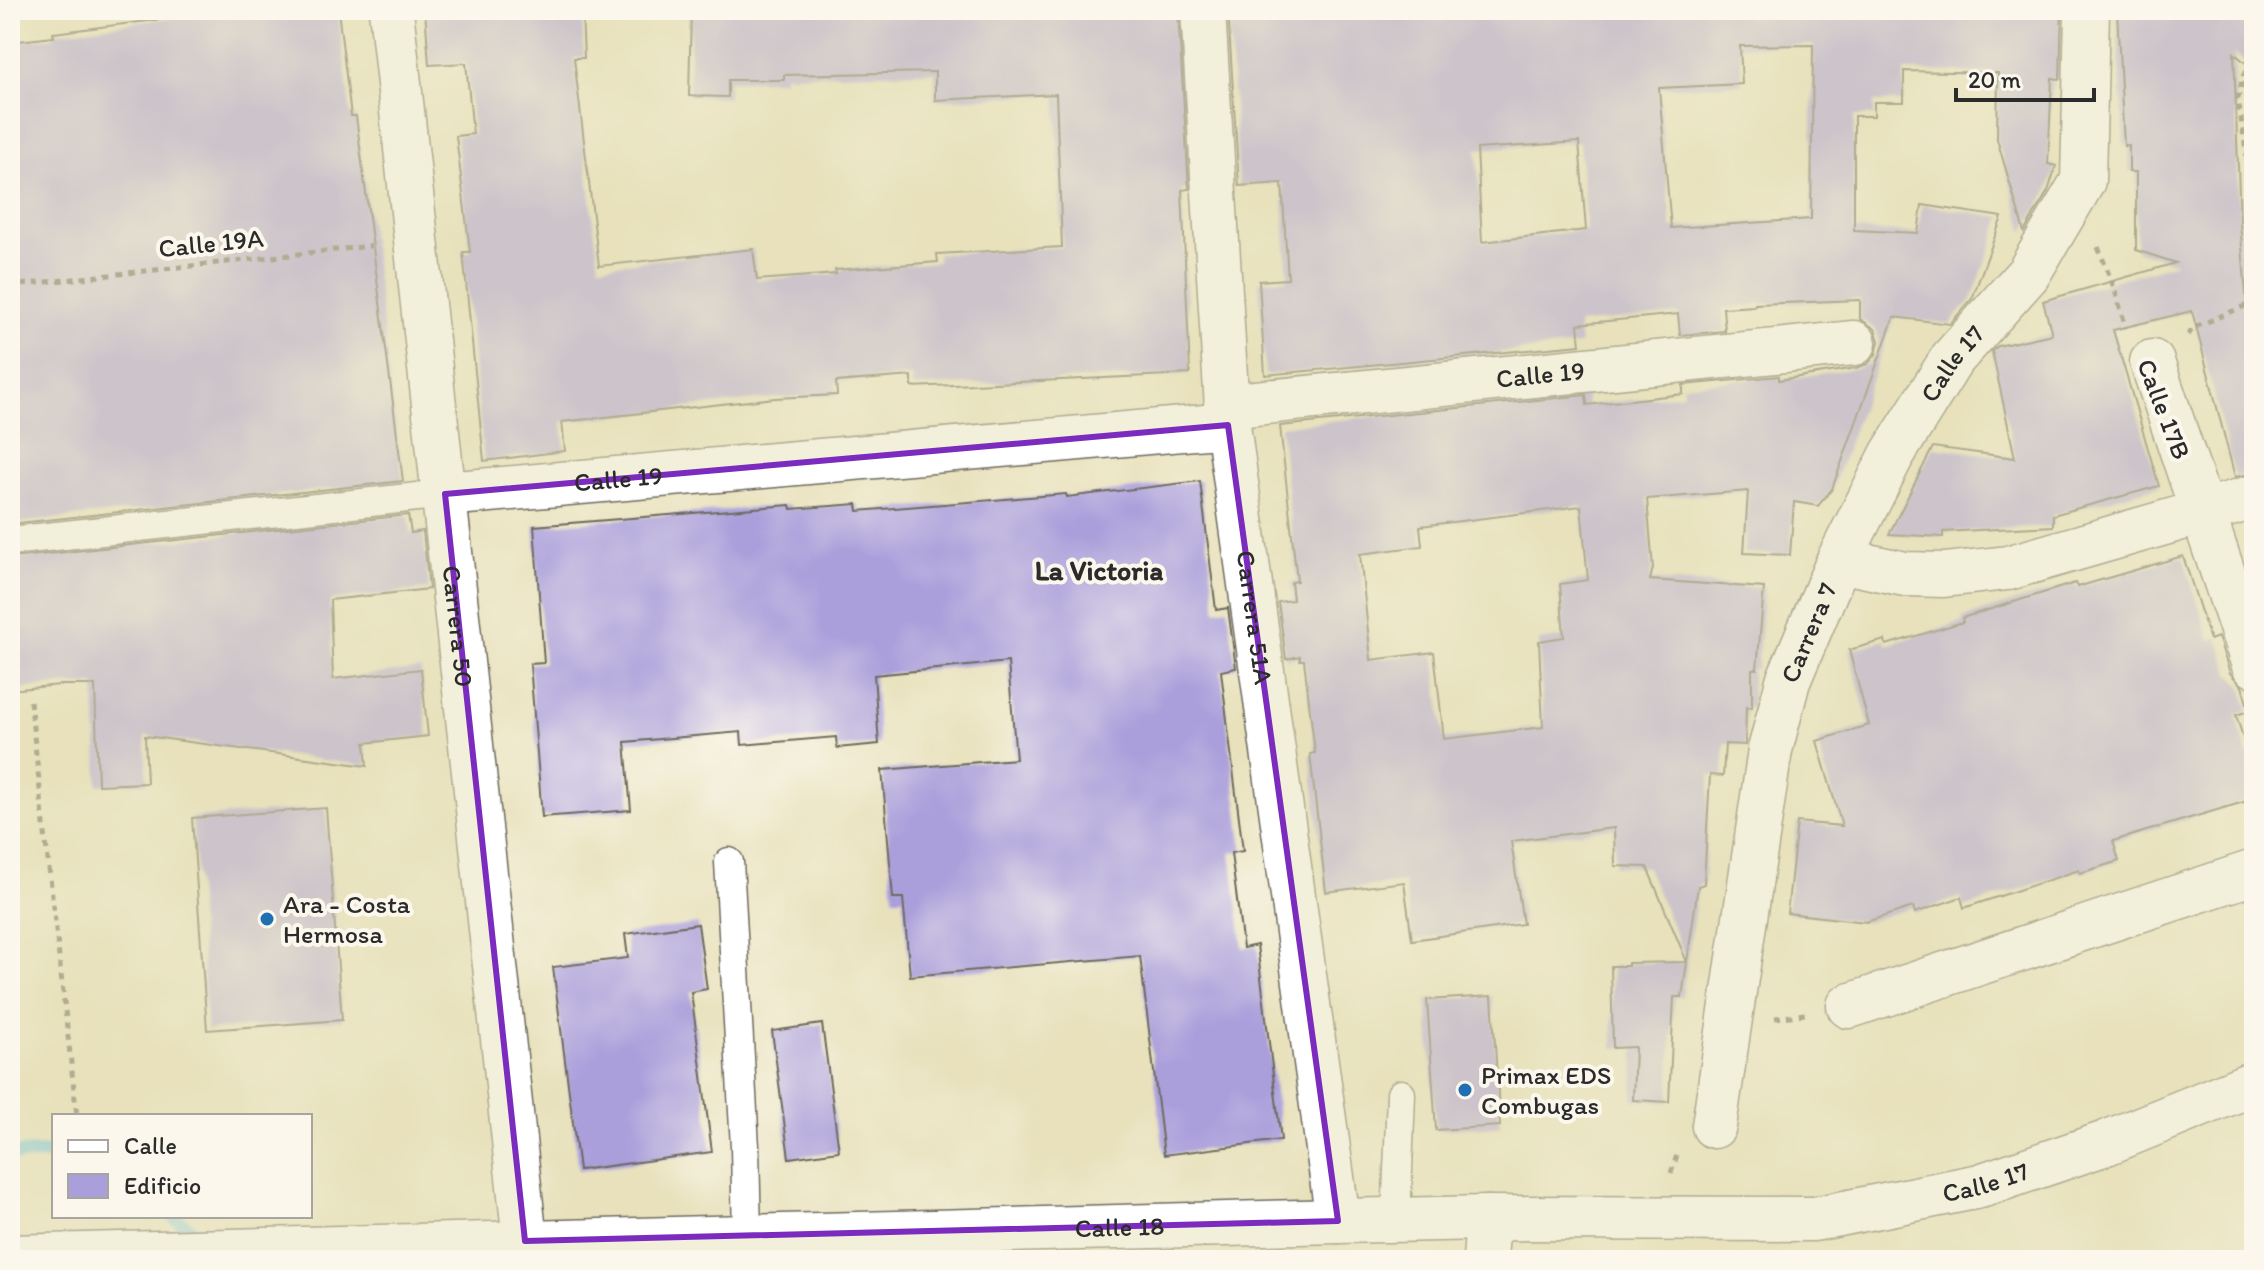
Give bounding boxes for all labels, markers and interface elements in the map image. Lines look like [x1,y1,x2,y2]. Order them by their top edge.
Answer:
scale bar [1956,52,2094,102]
text: 20 m [1968,65,2021,94]
street label: Calle 19A [157,222,265,264]
street label: Calle 17 [1913,318,1991,408]
street label: Calle 19 [1495,354,1586,395]
street label: Calle 17B [2130,354,2198,464]
street label: Calle 19 [573,459,664,499]
street label: Carrera 51A [1230,548,1280,687]
district label: La Victoria [1035,553,1164,587]
street label: Carrera 50 [436,564,481,689]
street label: Carrera 7 [1773,578,1844,687]
place label: Ara - Costa Hermosa [283,888,411,950]
marker: Ara - Costa Hermosa [258,910,276,928]
place label: Primax EDS Combugas [1481,1059,1611,1121]
marker: Primax EDS Combugas [1456,1081,1474,1099]
legend [52,1114,312,1218]
text: Calle [124,1131,177,1160]
street label: Calle 17 [1940,1155,2033,1209]
text: Edificio [124,1171,201,1200]
street label: Calle 18 [1074,1210,1165,1244]

